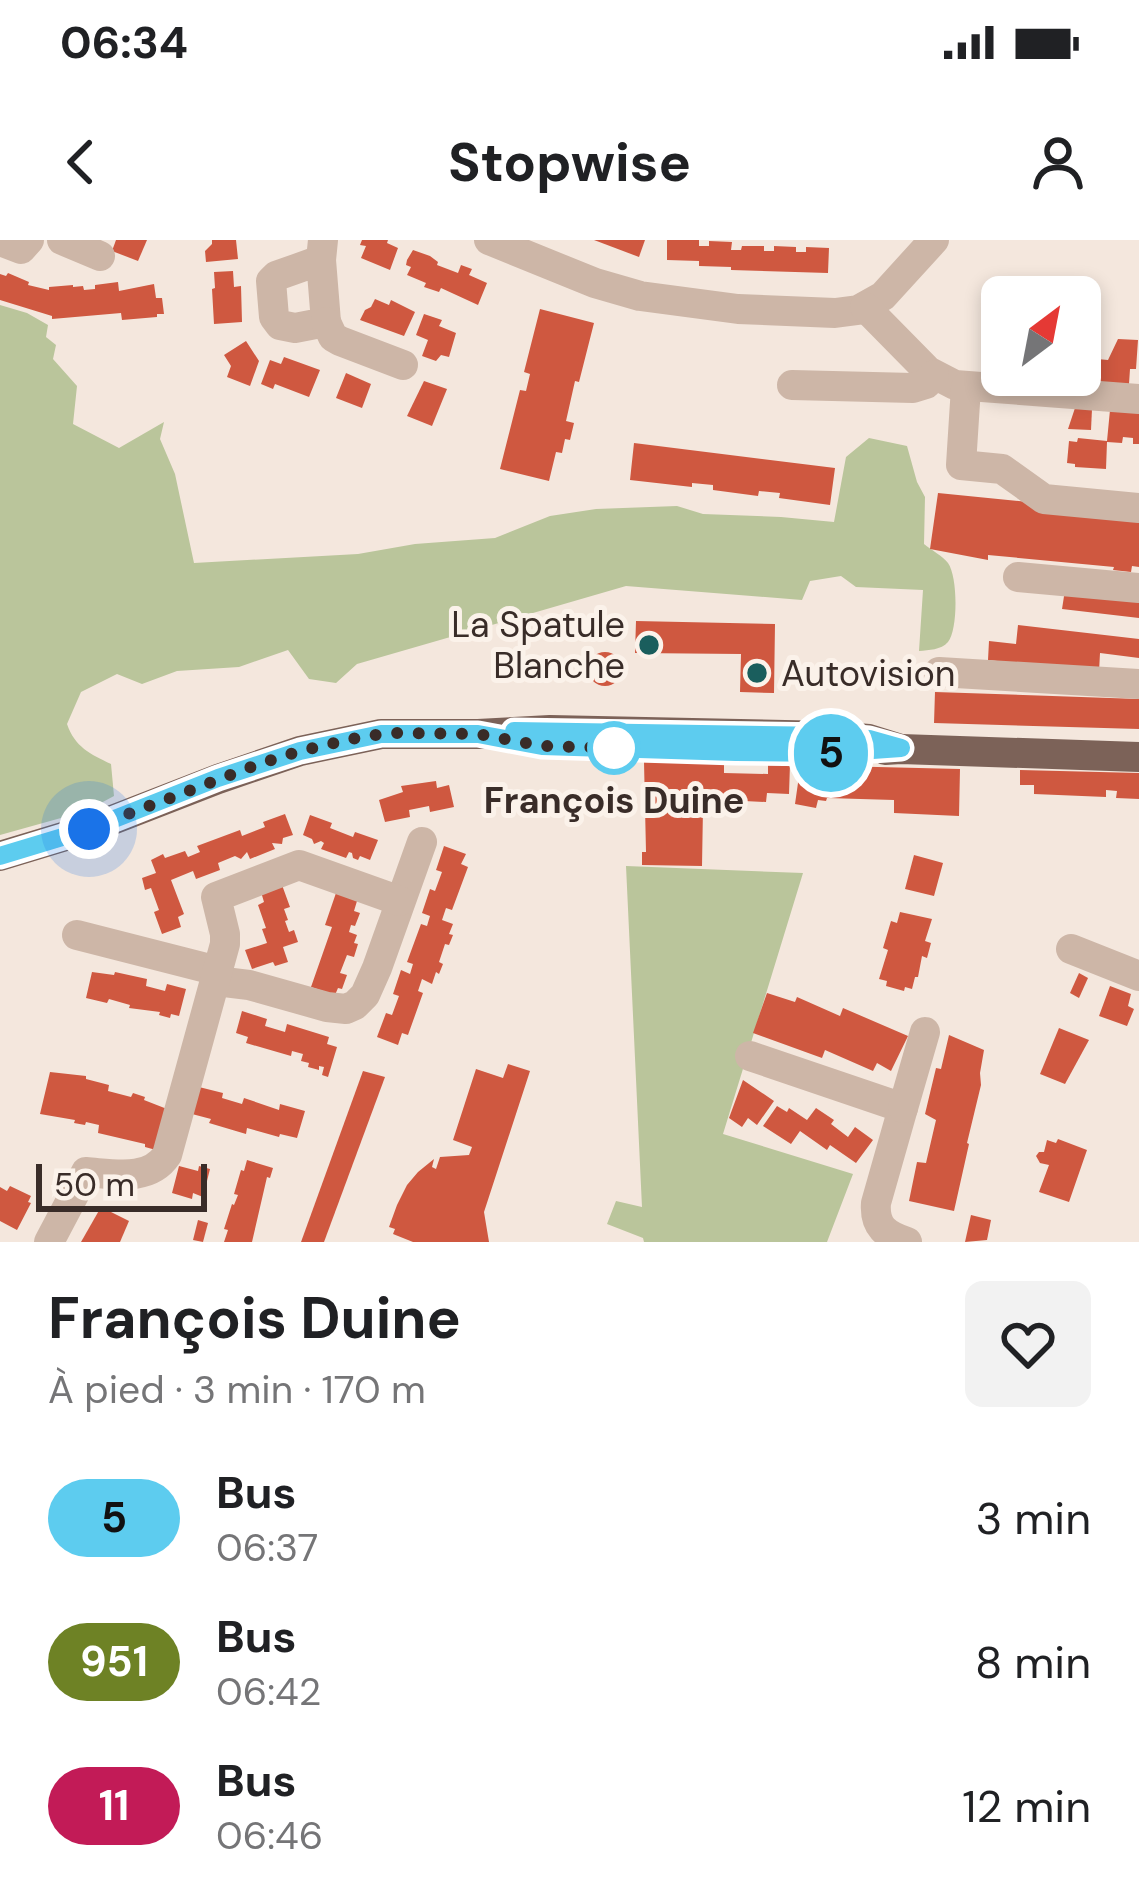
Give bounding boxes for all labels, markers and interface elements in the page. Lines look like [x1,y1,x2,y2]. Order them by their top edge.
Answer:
text: 06:34 [60,13,188,72]
text: Stopwise [448,127,691,198]
icon: back [48,129,114,195]
icon: person [1025,129,1091,195]
north arrow [981,276,1101,396]
map controls [981,276,1101,396]
place label: La Spatule Blanche [451,601,625,689]
marker: La Spatule Blanche [636,632,662,658]
place label: Autovision [781,650,956,697]
marker: Autovision [744,660,770,686]
line badge: 5 [792,714,870,792]
marker: François Duine [589,723,639,773]
text: 5 [818,725,844,780]
place label: François Duine [484,777,744,824]
your location [59,799,119,859]
scale bar [36,1158,207,1211]
text: 50 m [54,1163,135,1206]
text: François Duine [48,1281,461,1356]
button: heart [965,1281,1091,1407]
text: À pied · 3 min · 170 m [48,1364,426,1415]
text: Bus [216,1463,296,1522]
text: 3 min [976,1489,1091,1548]
text: 5 [101,1490,127,1545]
text: 06:37 [216,1522,318,1573]
text: Bus [216,1607,296,1666]
text: 8 min [975,1633,1091,1692]
text: 951 [80,1634,148,1689]
text: 06:42 [216,1666,321,1717]
text: Bus [216,1751,296,1810]
text: 12 min [962,1777,1091,1836]
text: 11 [99,1778,129,1833]
text: 06:46 [216,1810,323,1861]

